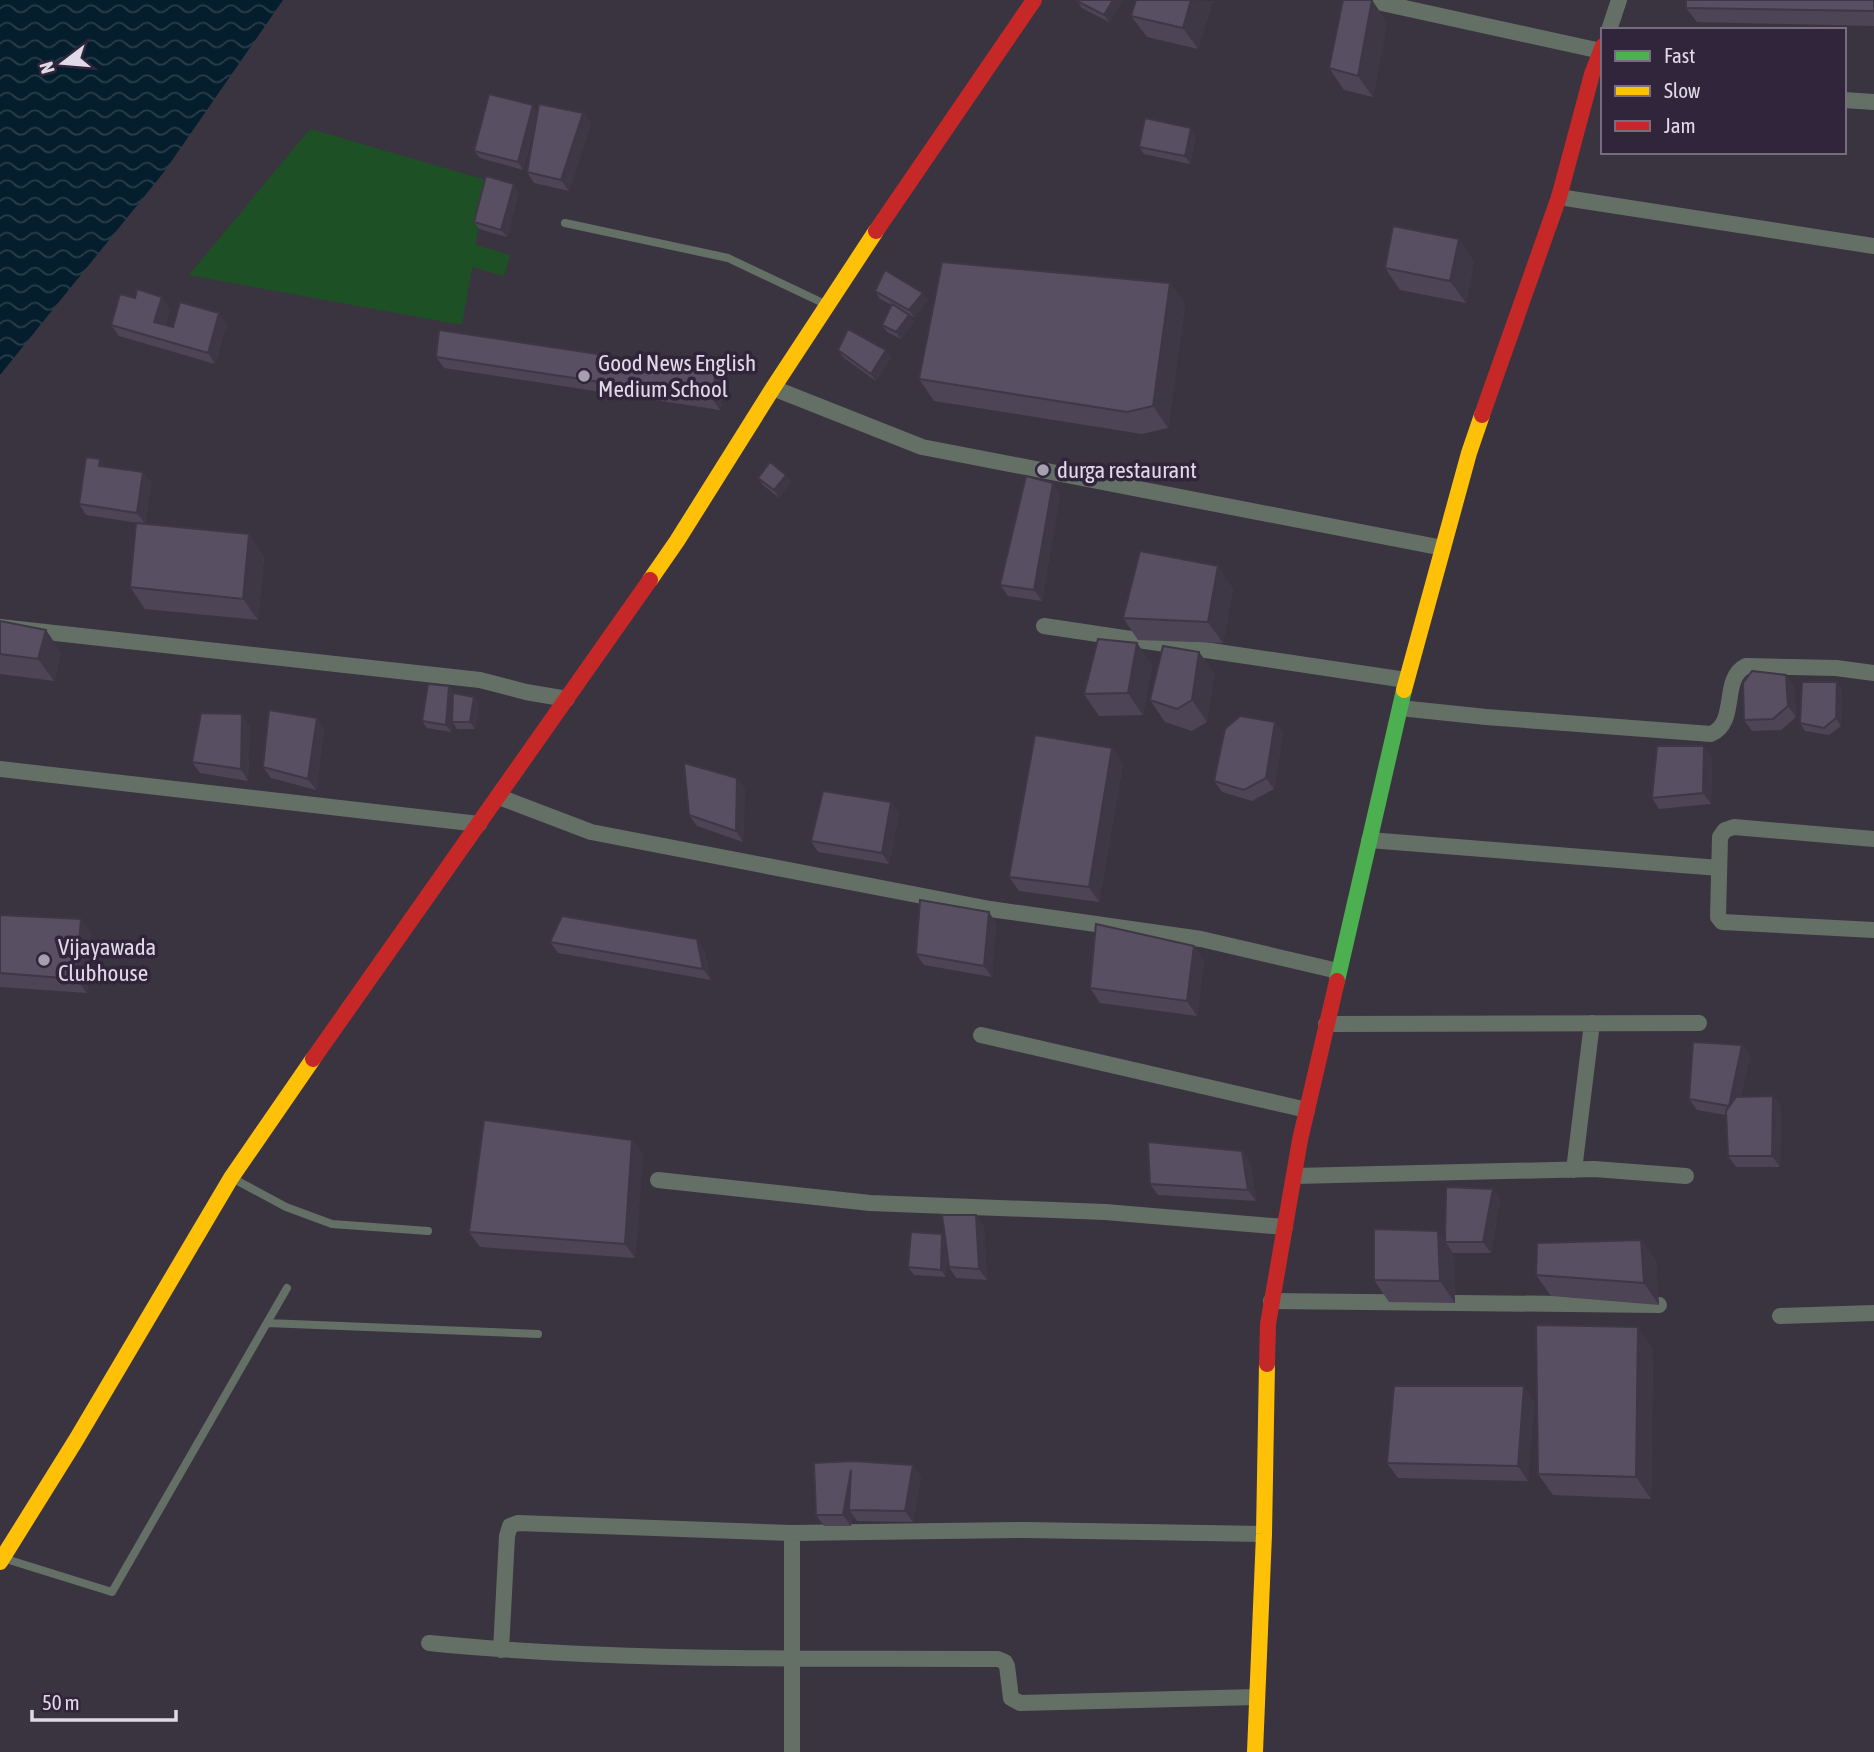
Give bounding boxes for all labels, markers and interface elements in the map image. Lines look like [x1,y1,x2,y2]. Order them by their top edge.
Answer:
north arrow [28,28,98,98]
legend [1601,28,1846,154]
text: Fast [1664,43,1695,67]
text: N [35,59,59,76]
text: Slow [1664,78,1701,102]
text: Jam [1664,113,1696,137]
place label: Good News English Medium School [598,350,756,402]
marker: Good News English Medium School [576,368,592,384]
place label: durga restaurant [1057,457,1197,483]
marker: durga restaurant [1035,462,1051,478]
place label: Vijayawada Clubhouse [58,934,156,986]
marker: Vijayawada Clubhouse [36,952,52,968]
scale bar [32,1678,175,1722]
text: 50 m [42,1690,80,1714]

